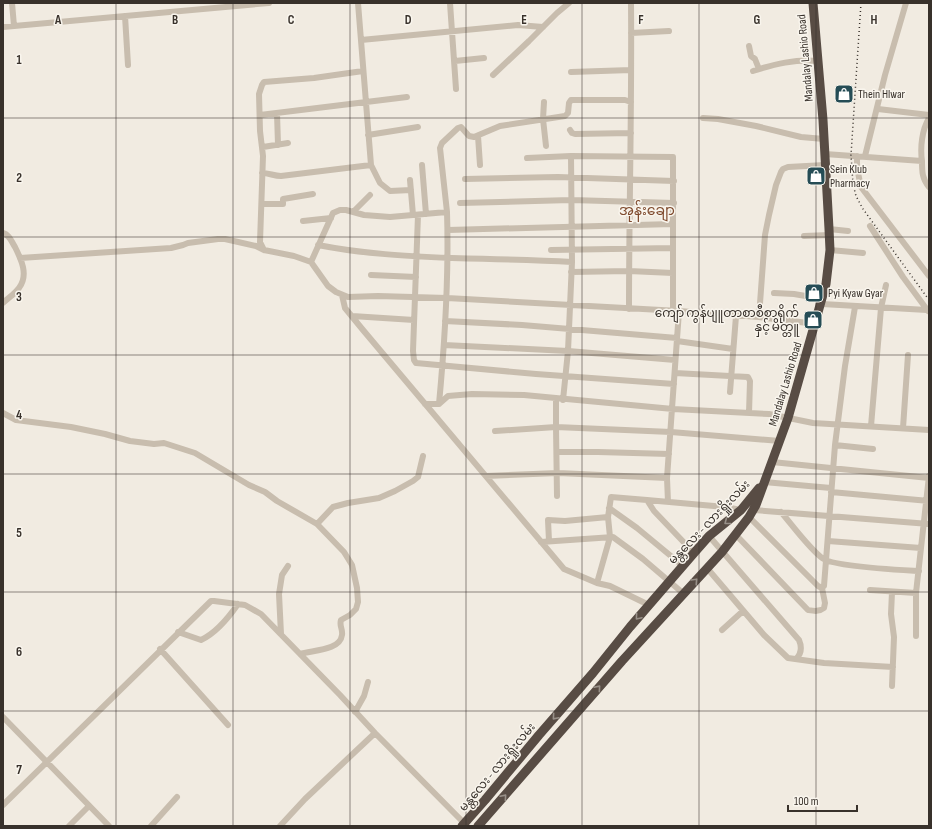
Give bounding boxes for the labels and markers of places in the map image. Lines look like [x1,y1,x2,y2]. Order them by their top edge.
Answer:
shop icon: Thein Hlwar [833,83,855,105]
place label: Thein Hlwar [858,87,906,102]
place label: Sein Klub Pharmacy [830,162,870,191]
shop icon: Sein Klub Pharmacy [805,165,827,187]
shop icon: Pyi Kyaw Gyar [803,282,825,304]
place label: Pyi Kyaw Gyar [828,286,884,301]
place label: ကျော် ကွန်ပျူတာစာစီစာရိုက် နှင့် မိတ္တူ [655,304,799,337]
shop icon: ကျော် ကွန်ပျူတာစာစီစာရိုက် နှင့် မိတ္တူ [802,309,824,331]

